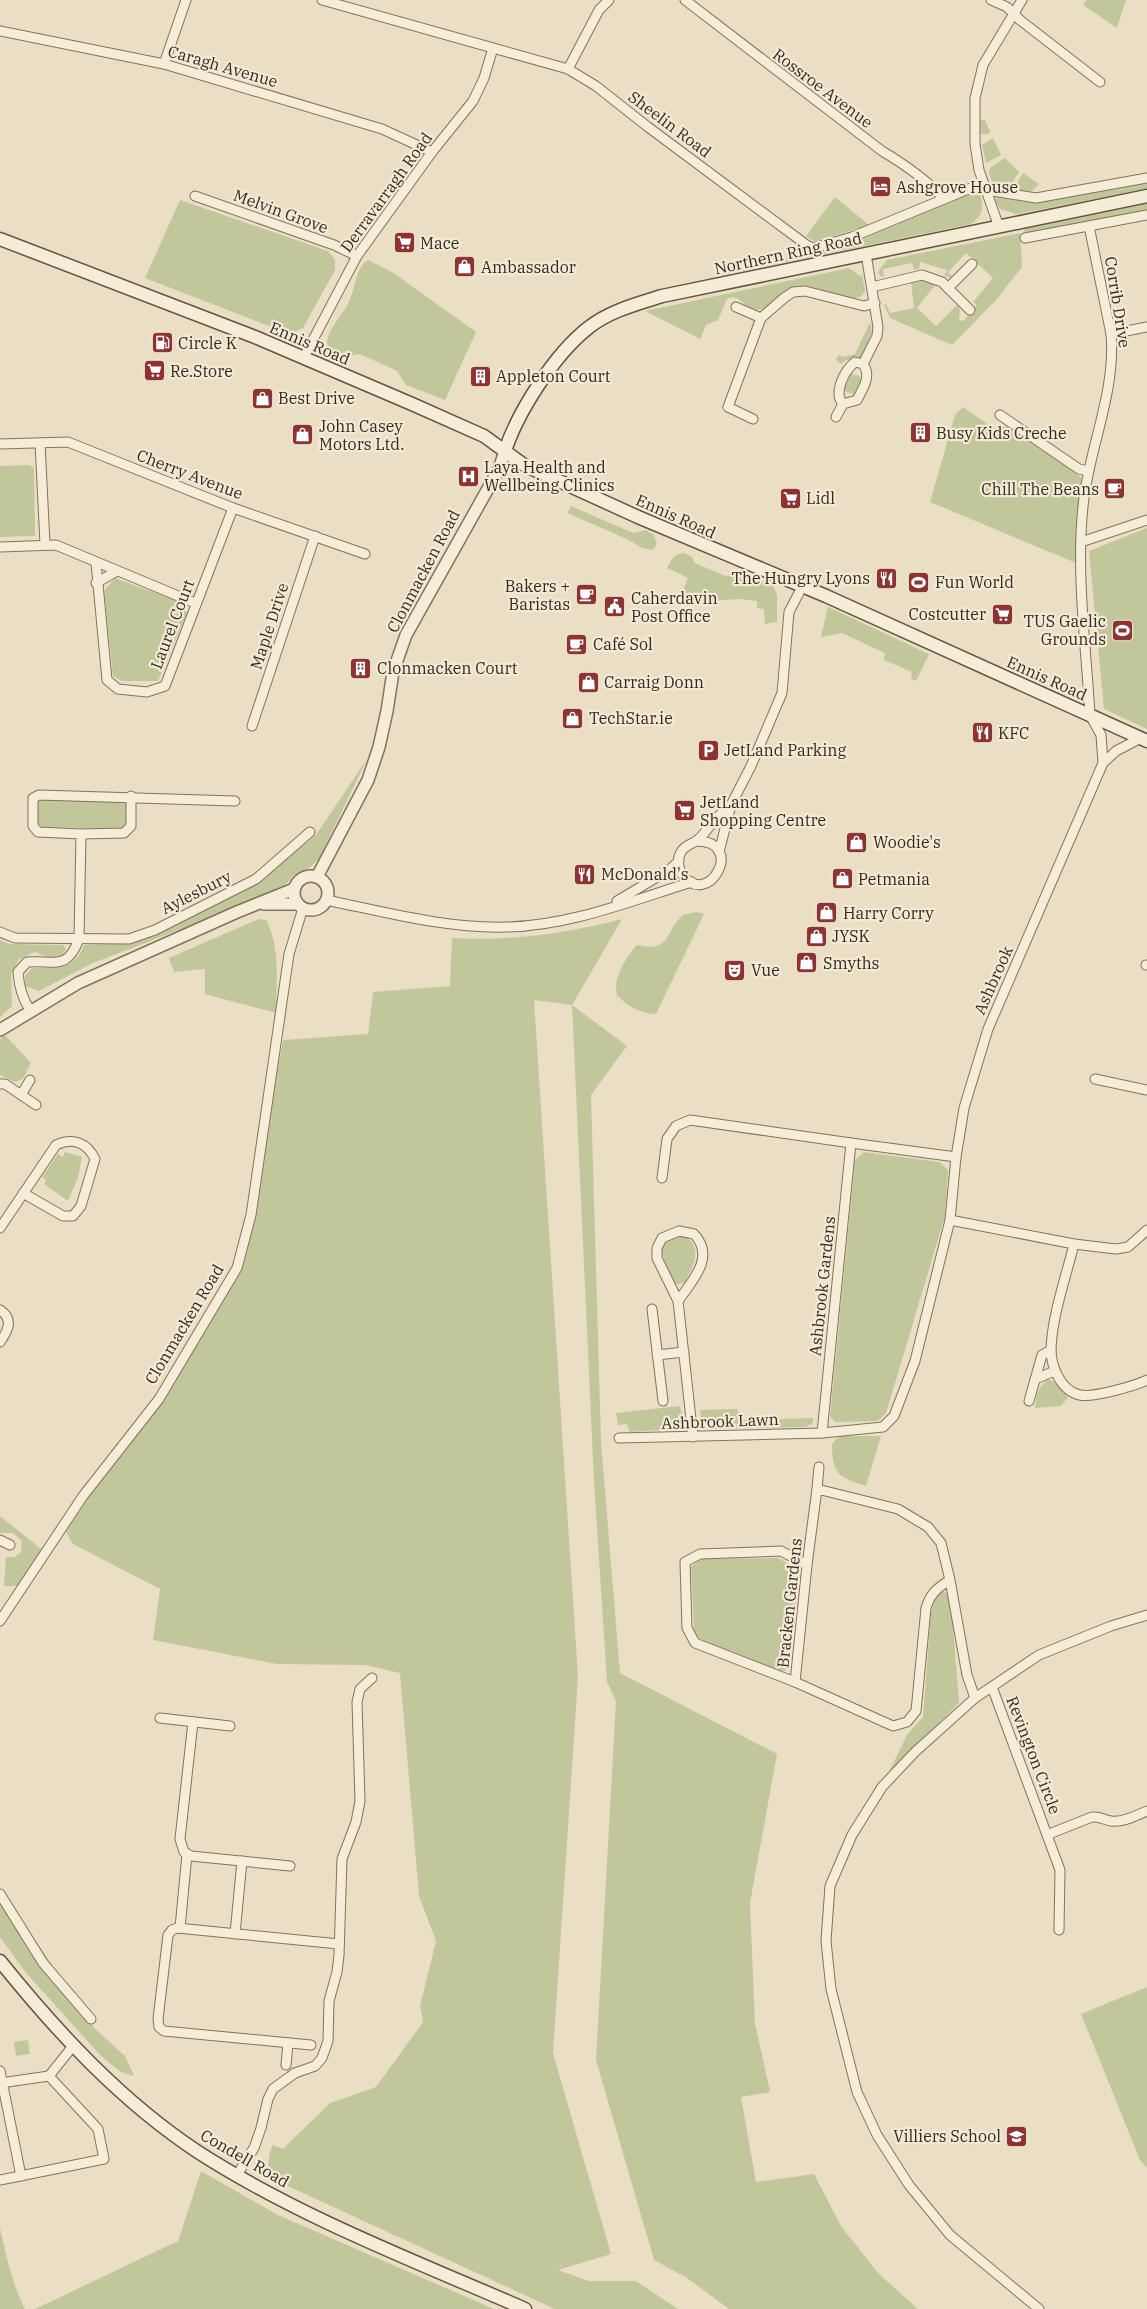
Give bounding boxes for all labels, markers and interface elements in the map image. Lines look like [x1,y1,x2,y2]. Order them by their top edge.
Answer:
street label: Caragh Avenue [166,41,280,91]
street label: Rossroe Avenue [769,44,877,132]
street label: Sheelin Road [625,86,716,162]
street label: Derravarragh Road [336,128,436,256]
hotel icon: Ashgrove House [868,175,892,199]
place label: Ashgrove House [896,177,1018,197]
street label: Melvin Grove [231,185,331,237]
street label: Northern Ring Road [712,228,864,278]
supermarket icon: Mace [392,231,416,255]
place label: Mace [420,233,459,253]
shop icon: Ambassador [453,255,477,279]
street label: Corrib Drive [1101,255,1135,349]
place label: Ambassador [481,257,576,277]
street label: Ennis Road [267,317,353,369]
fuel station icon: Circle K [150,331,174,355]
place label: Circle K [178,333,237,353]
supermarket icon: Re.Store [142,359,166,383]
place label: Re.Store [170,361,233,381]
building icon: Appleton Court [468,364,492,388]
place label: Appleton Court [496,366,611,386]
shop icon: Best Drive [250,386,274,410]
place label: Best Drive [278,388,355,408]
place label: John Casey Motors Ltd. [319,416,404,454]
building icon: Busy Kids Creche [908,421,932,445]
shop icon: John Casey Motors Ltd. [291,423,315,447]
place label: Busy Kids Creche [936,423,1067,443]
street label: Cherry Avenue [134,445,246,503]
place label: Laya Health and Wellbeing Clinics [484,457,614,495]
hospital icon: Laya Health and Wellbeing Clinics [456,464,480,488]
cafe icon: Chill The Beans [1103,477,1127,501]
place label: Chill The Beans [981,479,1099,499]
supermarket icon: Lidl [778,486,802,510]
place label: Lidl [806,488,835,508]
street label: Ennis Road [633,489,719,543]
street label: Clonmacken Road [382,506,464,636]
restaurant icon: The Hungry Lyons [874,566,898,590]
place label: The Hungry Lyons [732,568,870,588]
sports icon: Fun World [907,570,931,594]
place label: Fun World [935,572,1014,592]
street label: Laurel Court [146,576,198,672]
place label: Bakers + Baristas [505,576,570,614]
street label: Maple Drive [246,580,292,672]
cafe icon: Bakers + Baristas [574,583,598,607]
place label: Caherdavin Post Office [631,588,718,626]
public building icon: Caherdavin Post Office [603,595,627,619]
supermarket icon: Costcutter [990,602,1014,626]
place label: Costcutter [908,604,986,624]
place label: TUS Gaelic Grounds [1024,611,1106,649]
sports icon: TUS Gaelic Grounds [1110,618,1134,642]
cafe icon: Café Sol [565,632,589,656]
place label: Café Sol [593,634,653,654]
street label: Ennis Road [1004,651,1090,705]
building icon: Clonmacken Court [349,656,373,680]
place label: Clonmacken Court [377,658,518,678]
shop icon: Carraig Donn [576,670,600,694]
place label: Carraig Donn [604,672,704,692]
shop icon: TechStar.ie [561,706,585,730]
place label: TechStar.ie [589,708,673,728]
restaurant icon: KFC [970,721,994,745]
place label: KFC [998,723,1029,743]
parking icon: JetLand Parking [696,738,720,762]
place label: JetLand Parking [724,740,846,760]
place label: JetLand Shopping Centre [700,792,826,830]
supermarket icon: JetLand Shopping Centre [672,799,696,823]
shop icon: Woodie's [845,830,869,854]
place label: Woodie's [873,832,941,852]
restaurant icon: McDonald's [573,862,597,886]
place label: McDonald's [601,864,689,884]
street label: Aylesbury [158,866,235,918]
shop icon: Petmania [830,867,854,891]
place label: Petmania [858,869,930,889]
shop icon: Harry Corry [815,901,839,925]
place label: Harry Corry [843,903,934,923]
shop icon: JYSK [804,924,828,948]
place label: JYSK [832,926,870,946]
street label: Ashbrook [969,942,1017,1017]
shop icon: Smyths [795,951,819,975]
place label: Smyths [823,953,879,973]
theatre icon: Vue [723,958,747,982]
place label: Vue [751,960,780,980]
street label: Ashbrook Gardens [805,1215,839,1357]
street label: Clonmacken Road [140,1260,228,1388]
street label: Ashbrook Lawn [661,1409,779,1433]
street label: Bracken Gardens [772,1537,806,1669]
street label: Revington Circle [1002,1693,1066,1817]
school or university icon: Villiers School [1005,2124,1029,2148]
street label: Condell Road [197,2125,293,2192]
place label: Villiers School [893,2126,1001,2146]

